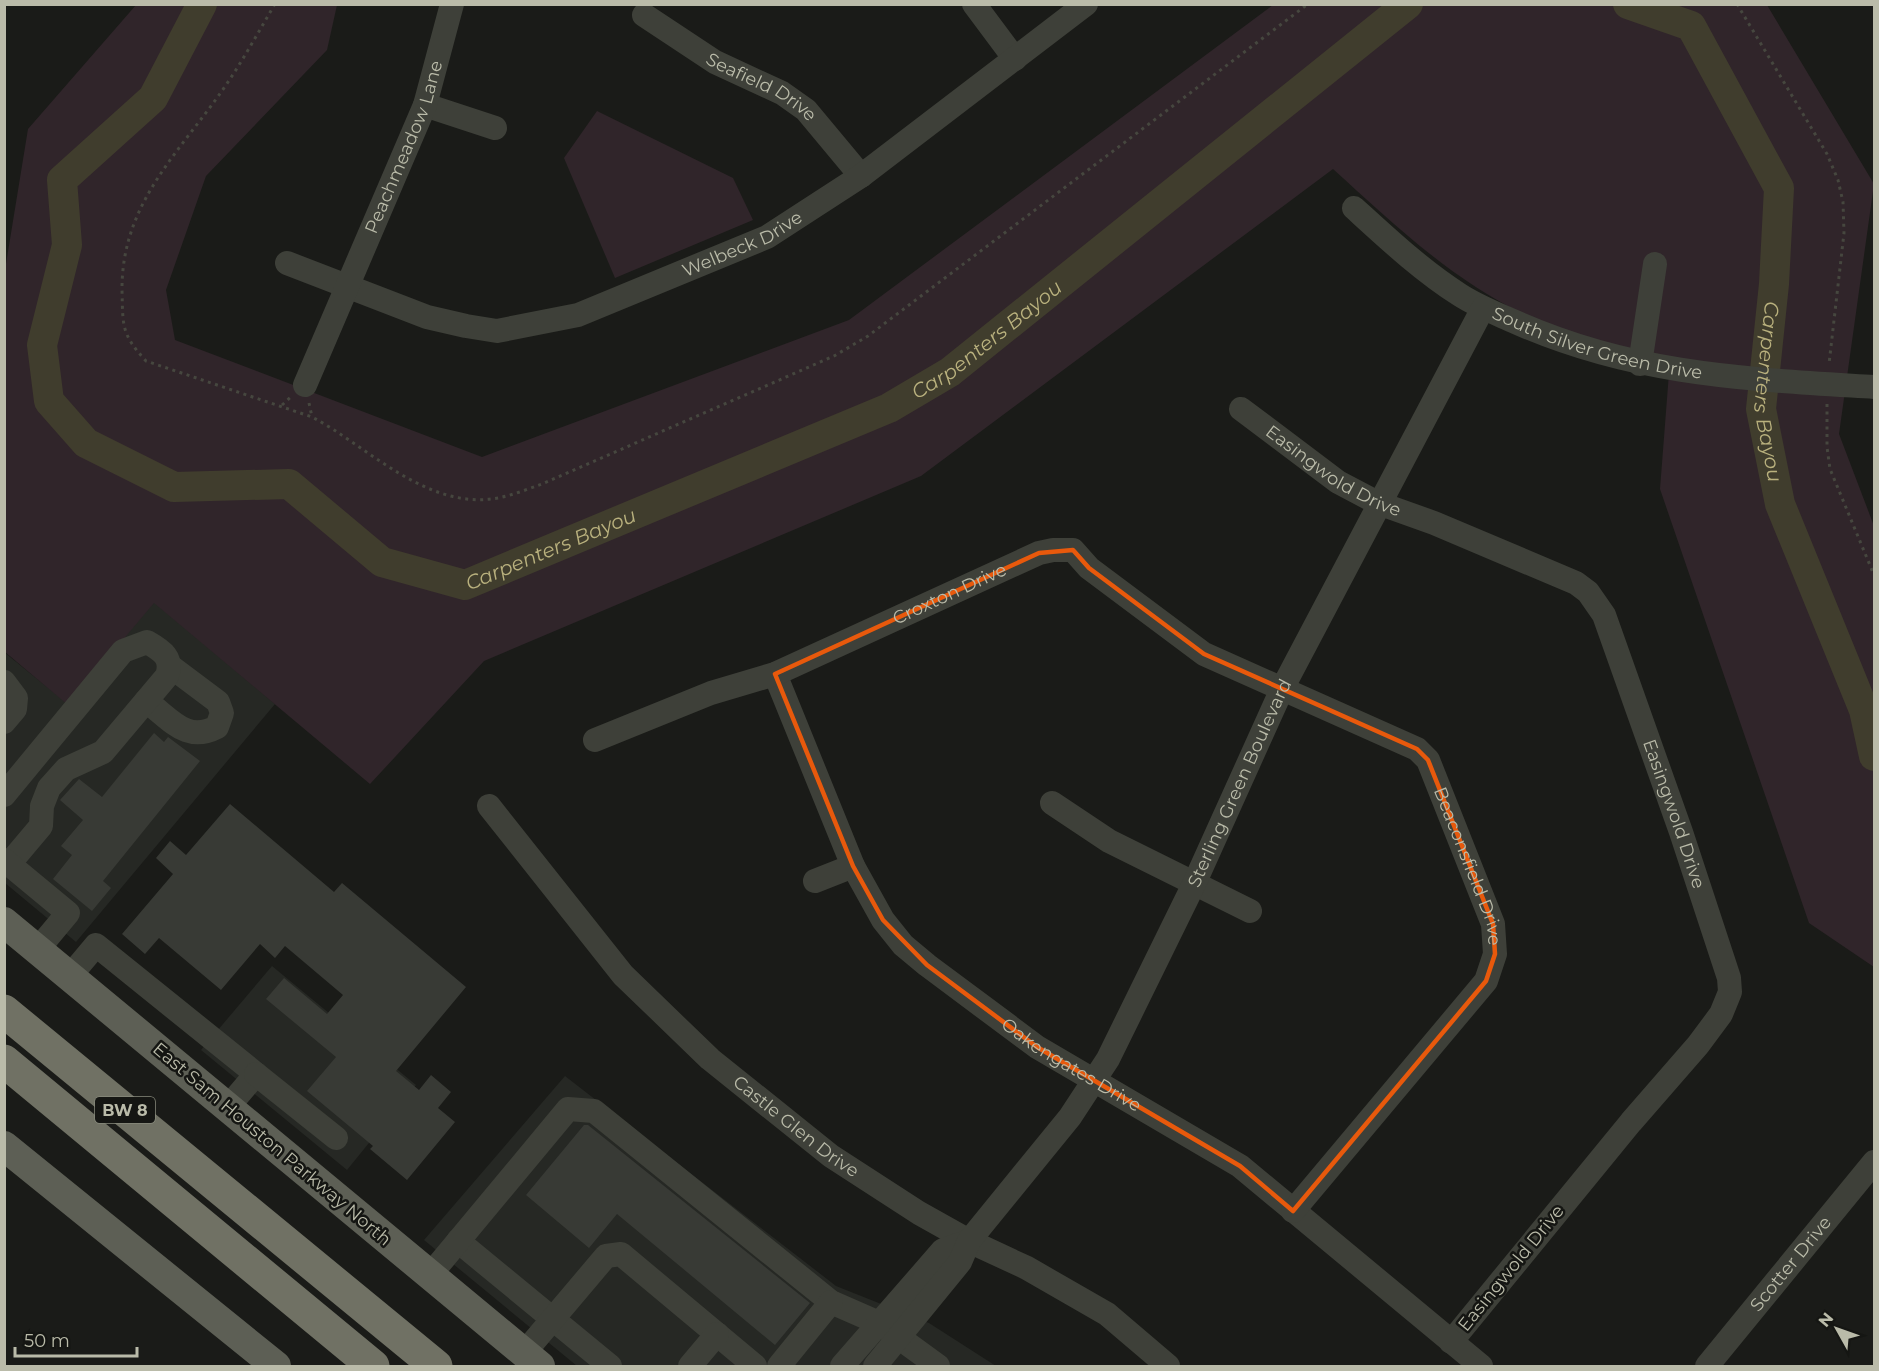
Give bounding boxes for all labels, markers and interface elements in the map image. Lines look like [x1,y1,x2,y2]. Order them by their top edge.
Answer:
street label: Seafield Drive [702,48,822,126]
street label: Peachmeadow Lane [360,58,447,237]
street label: Welbeck Drive [679,206,806,282]
water label: Carpenters Bayou [907,275,1067,404]
water label: Carpenters Bayou [1749,300,1787,484]
street label: South Silver Green Drive [1489,302,1704,384]
street label: Easingwold Drive [1261,421,1404,521]
water label: Carpenters Bayou [462,503,640,595]
street label: Croxton Drive [889,558,1010,630]
street label: Sterling Green Boulevard [1183,675,1296,891]
street label: Easingwold Drive [1638,736,1710,891]
street label: Beaconsfield Drive [1429,784,1505,946]
street label: Oakengates Drive [997,1013,1145,1117]
street label: East Sam Houston Parkway North [148,1038,396,1250]
street label: Castle Glen Drive [729,1071,863,1182]
road number: BW 8 [95,1097,155,1123]
street label: Easingwold Drive [1453,1200,1569,1336]
street label: Scotter Drive [1745,1212,1836,1316]
north arrow [1807,1299,1867,1359]
text: N [1814,1309,1837,1331]
scale bar [15,1320,136,1358]
text: 50 m [24,1330,70,1352]

